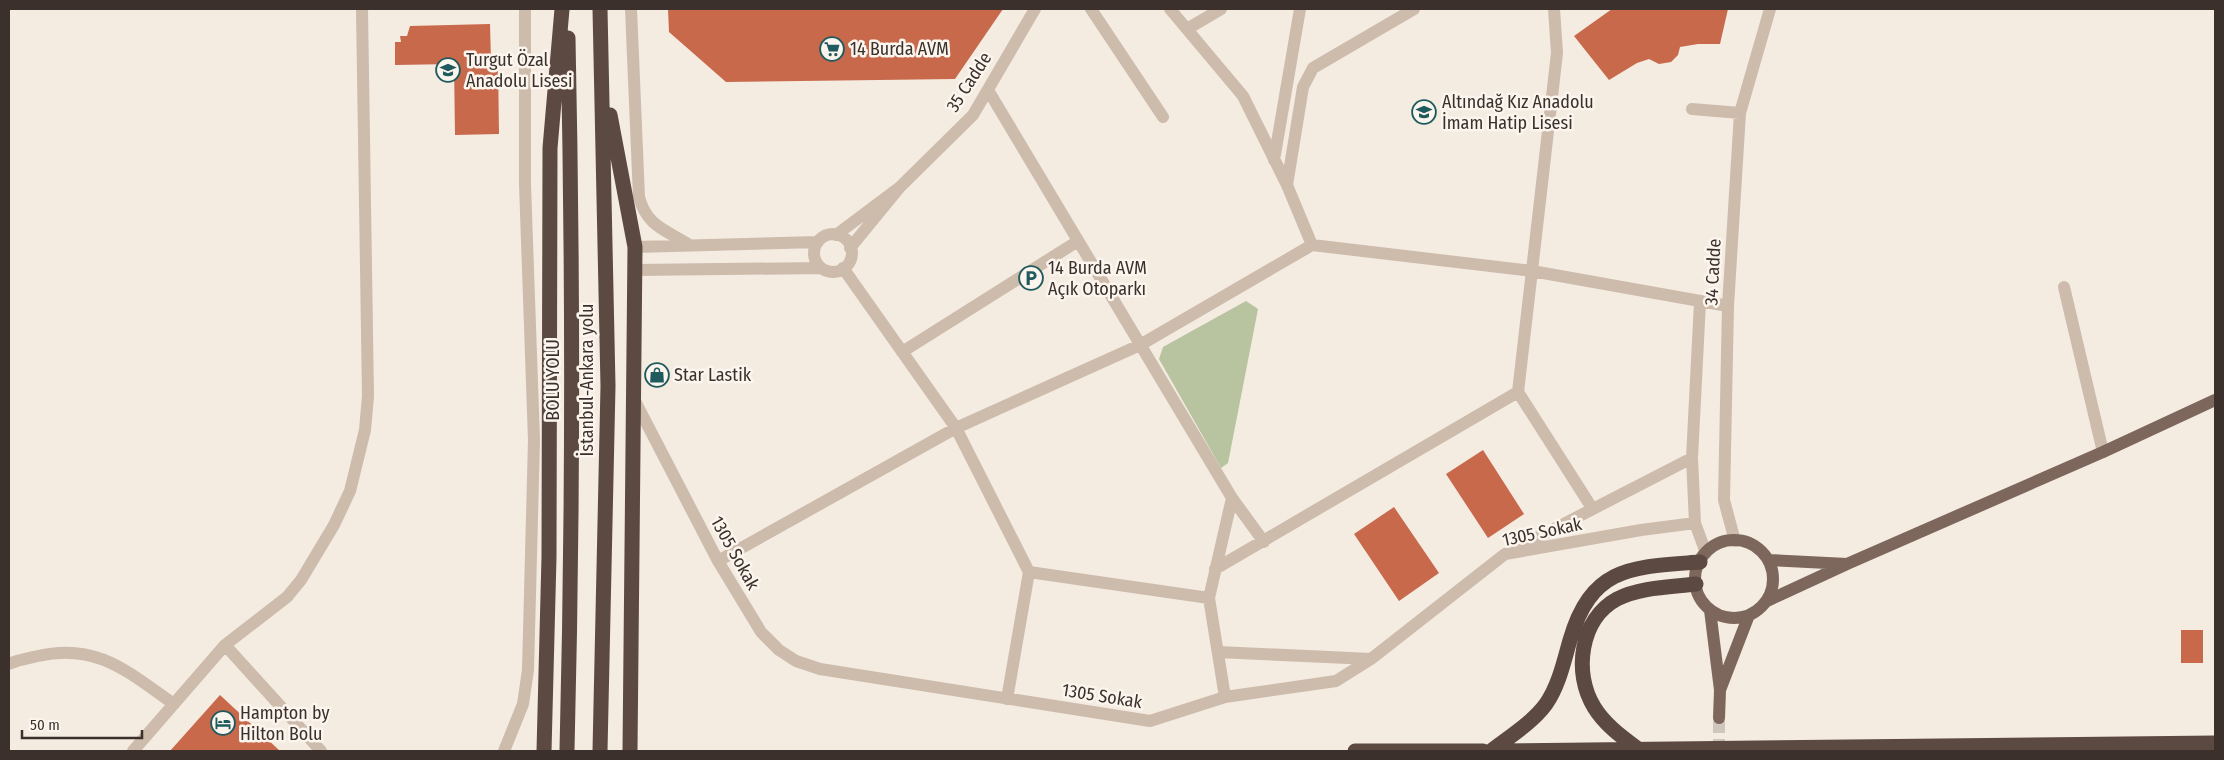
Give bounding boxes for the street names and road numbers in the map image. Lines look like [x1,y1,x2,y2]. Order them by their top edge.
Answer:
street label: 35 Cadde [942,48,996,116]
street label: 34 Cadde [1700,238,1726,306]
street label: İstanbul-Ankara yolu [576,304,598,456]
street label: BOLU YOLU [542,339,564,421]
street label: 1305 Sokak [706,512,764,594]
street label: 1305 Sokak [1500,513,1584,551]
street label: 1305 Sokak [1060,679,1144,713]

